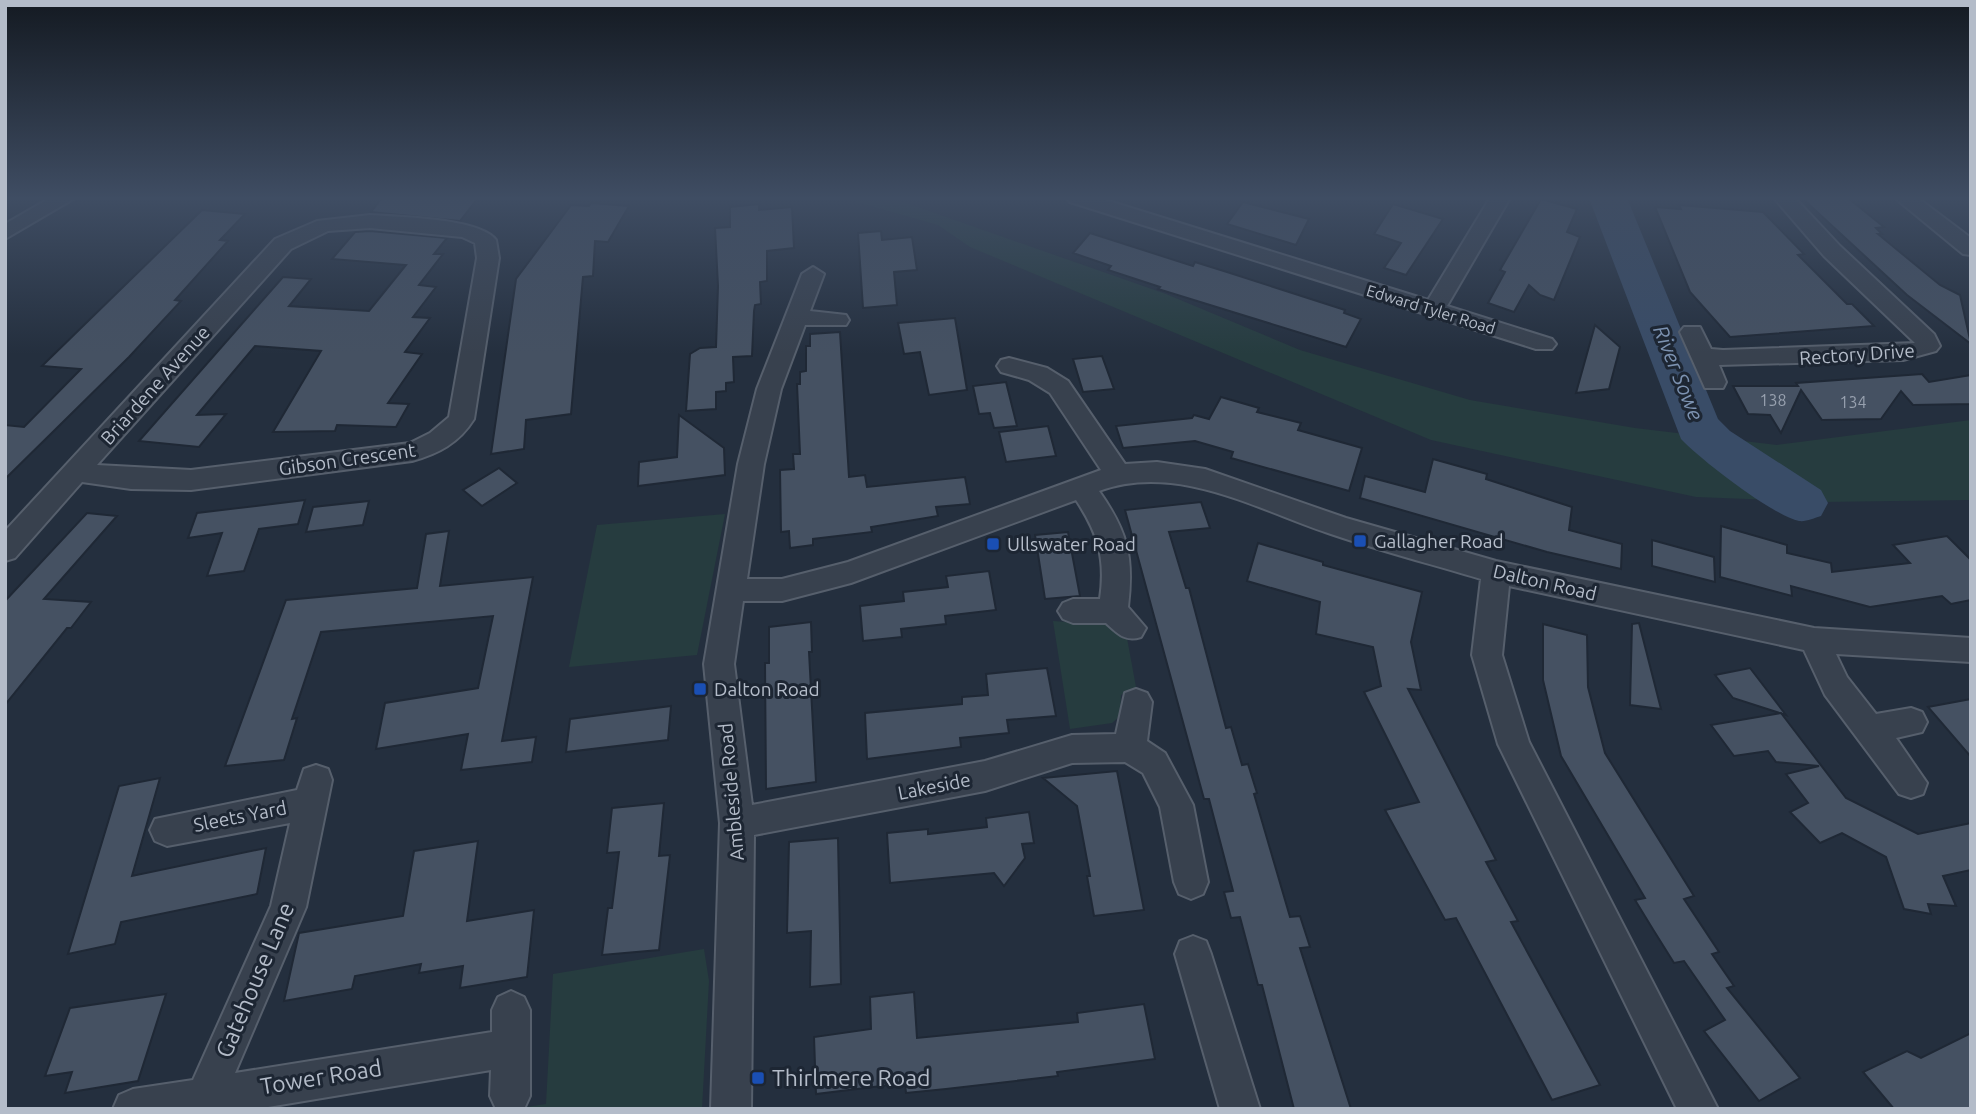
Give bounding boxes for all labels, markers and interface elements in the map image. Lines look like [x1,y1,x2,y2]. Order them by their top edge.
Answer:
street label: Edward Tyler Road [1364,281,1498,337]
street label: Briardene Avenue [96,321,214,449]
water label: River Sowe [1649,322,1709,424]
street label: Rectory Drive [1799,339,1915,369]
house number: 138 [1759,391,1787,409]
house number: 134 [1839,393,1867,411]
street label: Gibson Crescent [277,438,417,479]
place label: Gallagher Road [1374,530,1504,552]
place label: Ullswater Road [1007,533,1136,555]
marker: Gallagher Road [1352,533,1368,549]
marker: Ullswater Road [985,536,1001,552]
street label: Dalton Road [1491,559,1599,605]
place label: Dalton Road [714,678,820,700]
marker: Dalton Road [692,681,708,697]
street label: Ambleside Road [714,722,748,862]
street label: Lakeside [896,768,972,804]
street label: Sleets Yard [192,796,288,836]
street label: Gatehouse Lane [211,899,298,1061]
street label: Tower Road [258,1055,383,1098]
place label: Thirlmere Road [772,1065,930,1090]
marker: Thirlmere Road [750,1070,766,1086]

